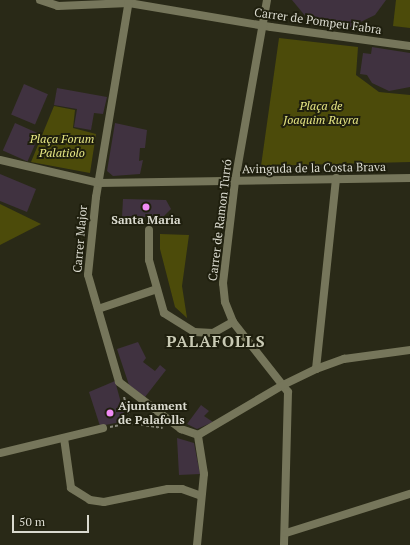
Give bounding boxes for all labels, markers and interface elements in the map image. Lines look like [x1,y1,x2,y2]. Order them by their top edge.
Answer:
street label: Carrer de Pompeu Fabra [253,5,383,37]
park label: Plaça de Joaquim Ruyra [283,99,359,127]
park label: Plaça Forum Palatiolo [30,132,94,160]
street label: Carrer de Ramon Turró [205,158,235,282]
street label: Avinguda de la Costa Brava [242,160,386,176]
marker: Santa Maria [141,202,151,212]
street label: Carrer Major [70,205,90,273]
place label: Santa Maria [111,213,181,227]
district label: PALAFOLLS [166,331,266,351]
place label: Ajuntament de Palafolls [118,399,187,427]
marker: Ajuntament de Palafolls [105,408,115,418]
scale bar [14,507,91,533]
text: 50 m [19,514,45,529]

